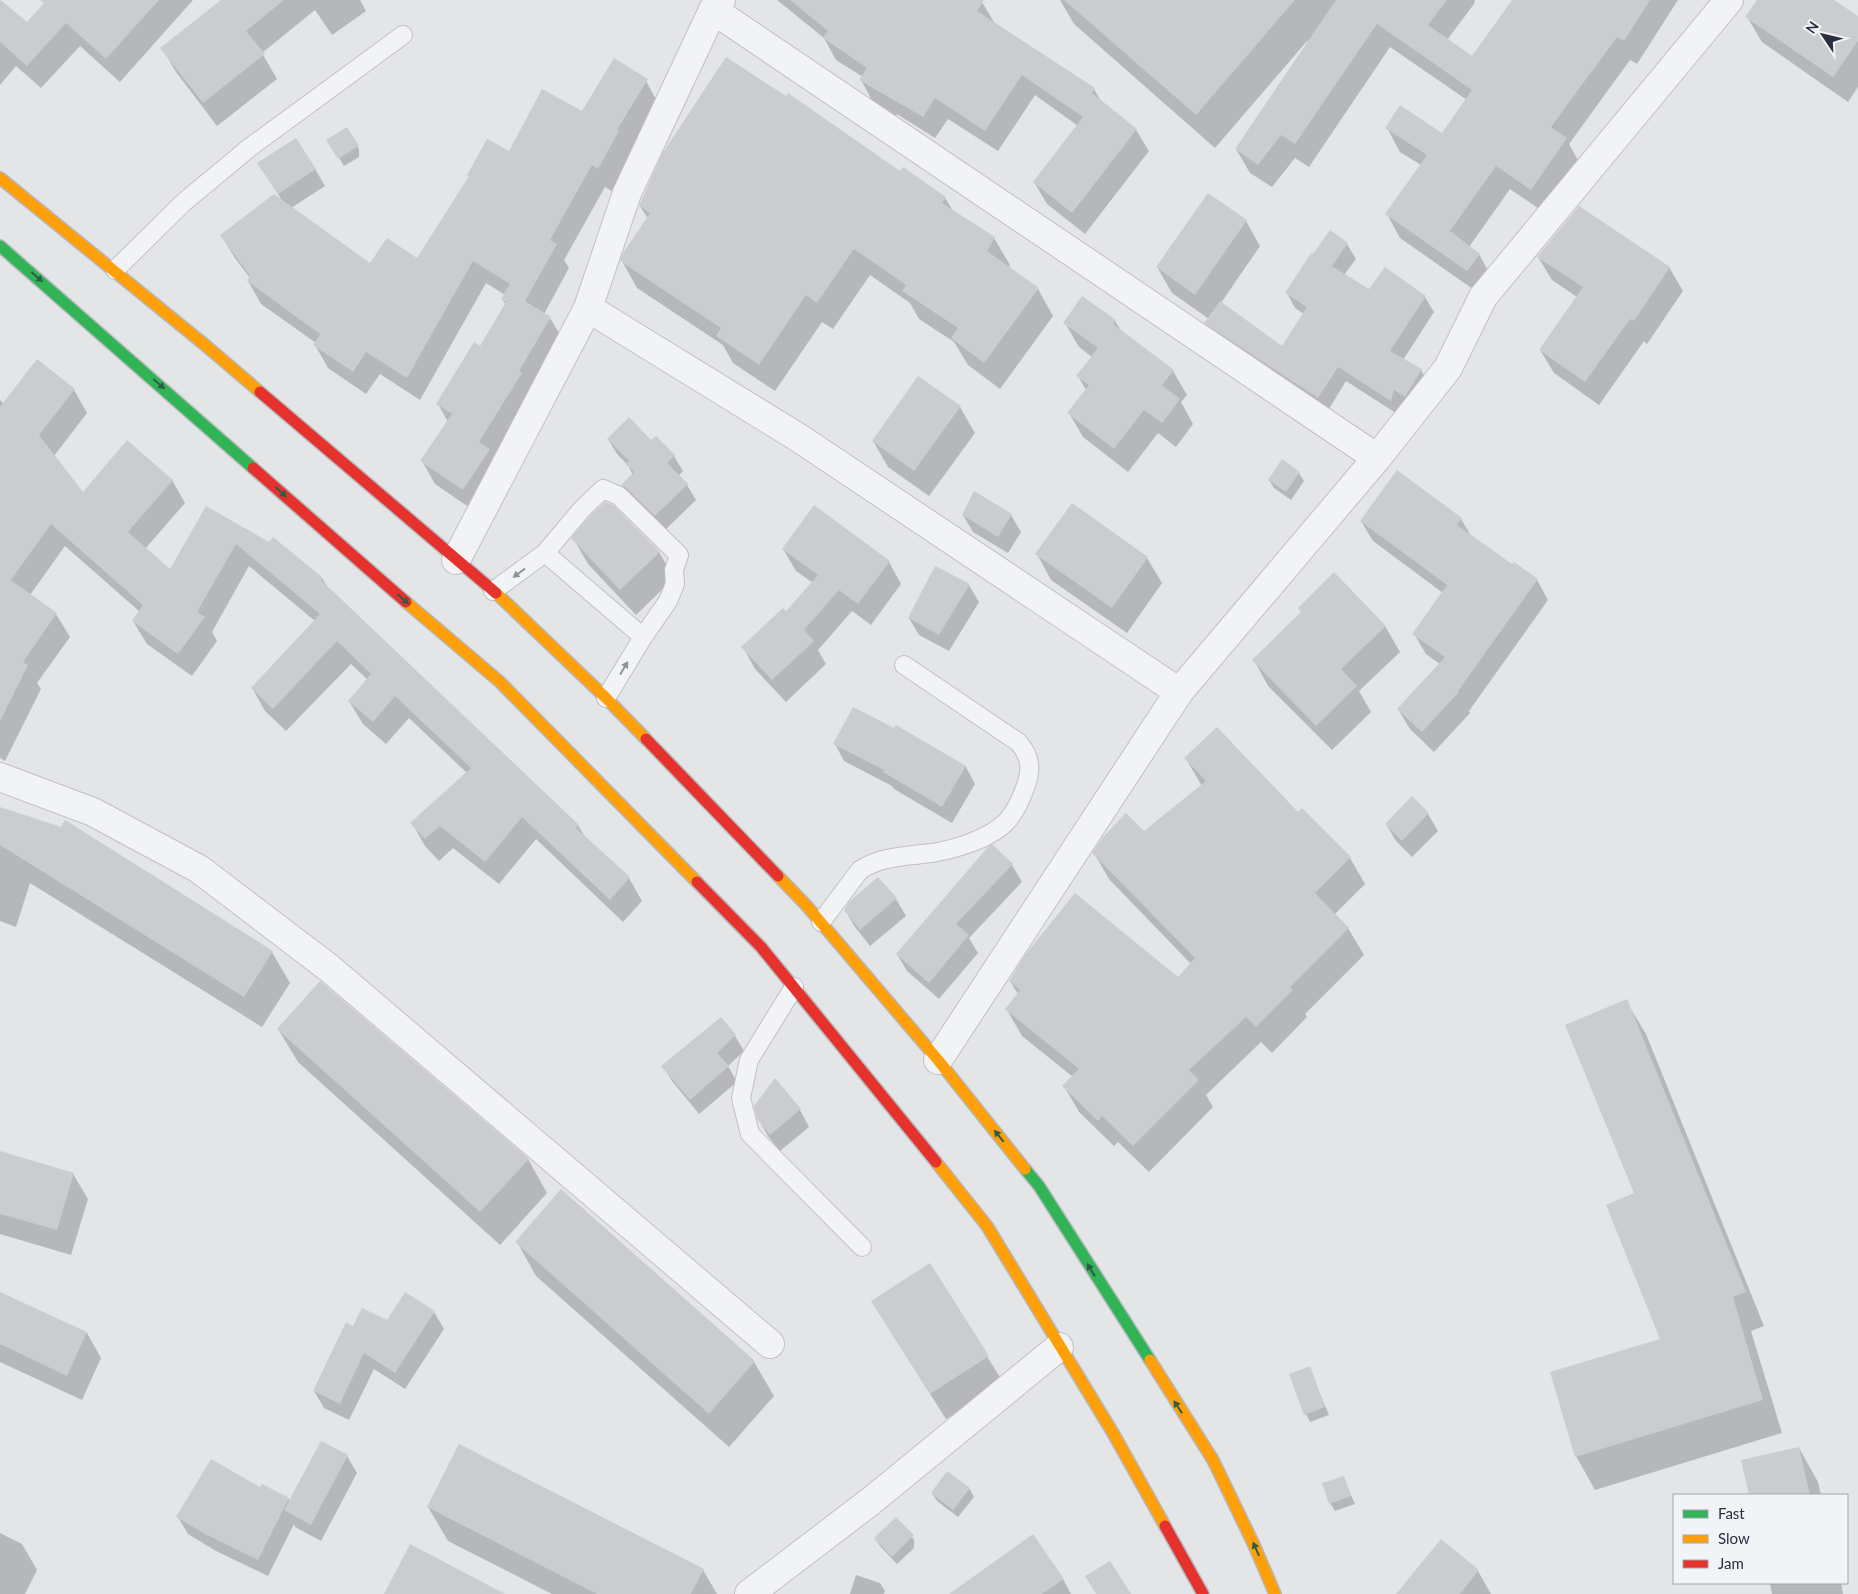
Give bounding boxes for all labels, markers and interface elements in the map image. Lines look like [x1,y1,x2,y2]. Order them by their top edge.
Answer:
north arrow [1798,10,1848,60]
text: N [1802,18,1822,37]
one-way arrow [30,272,43,283]
one-way arrow [153,378,165,390]
one-way arrow [275,486,288,497]
one-way arrow [513,567,526,578]
one-way arrow [396,594,409,605]
one-way arrow [620,661,629,674]
one-way arrow [993,1130,1004,1143]
one-way arrow [1086,1263,1096,1276]
one-way arrow [1174,1400,1183,1413]
legend [1673,1494,1848,1584]
text: Fast [1718,1504,1745,1522]
text: Slow [1718,1529,1750,1547]
one-way arrow [1251,1542,1259,1556]
text: Jam [1718,1554,1744,1572]

